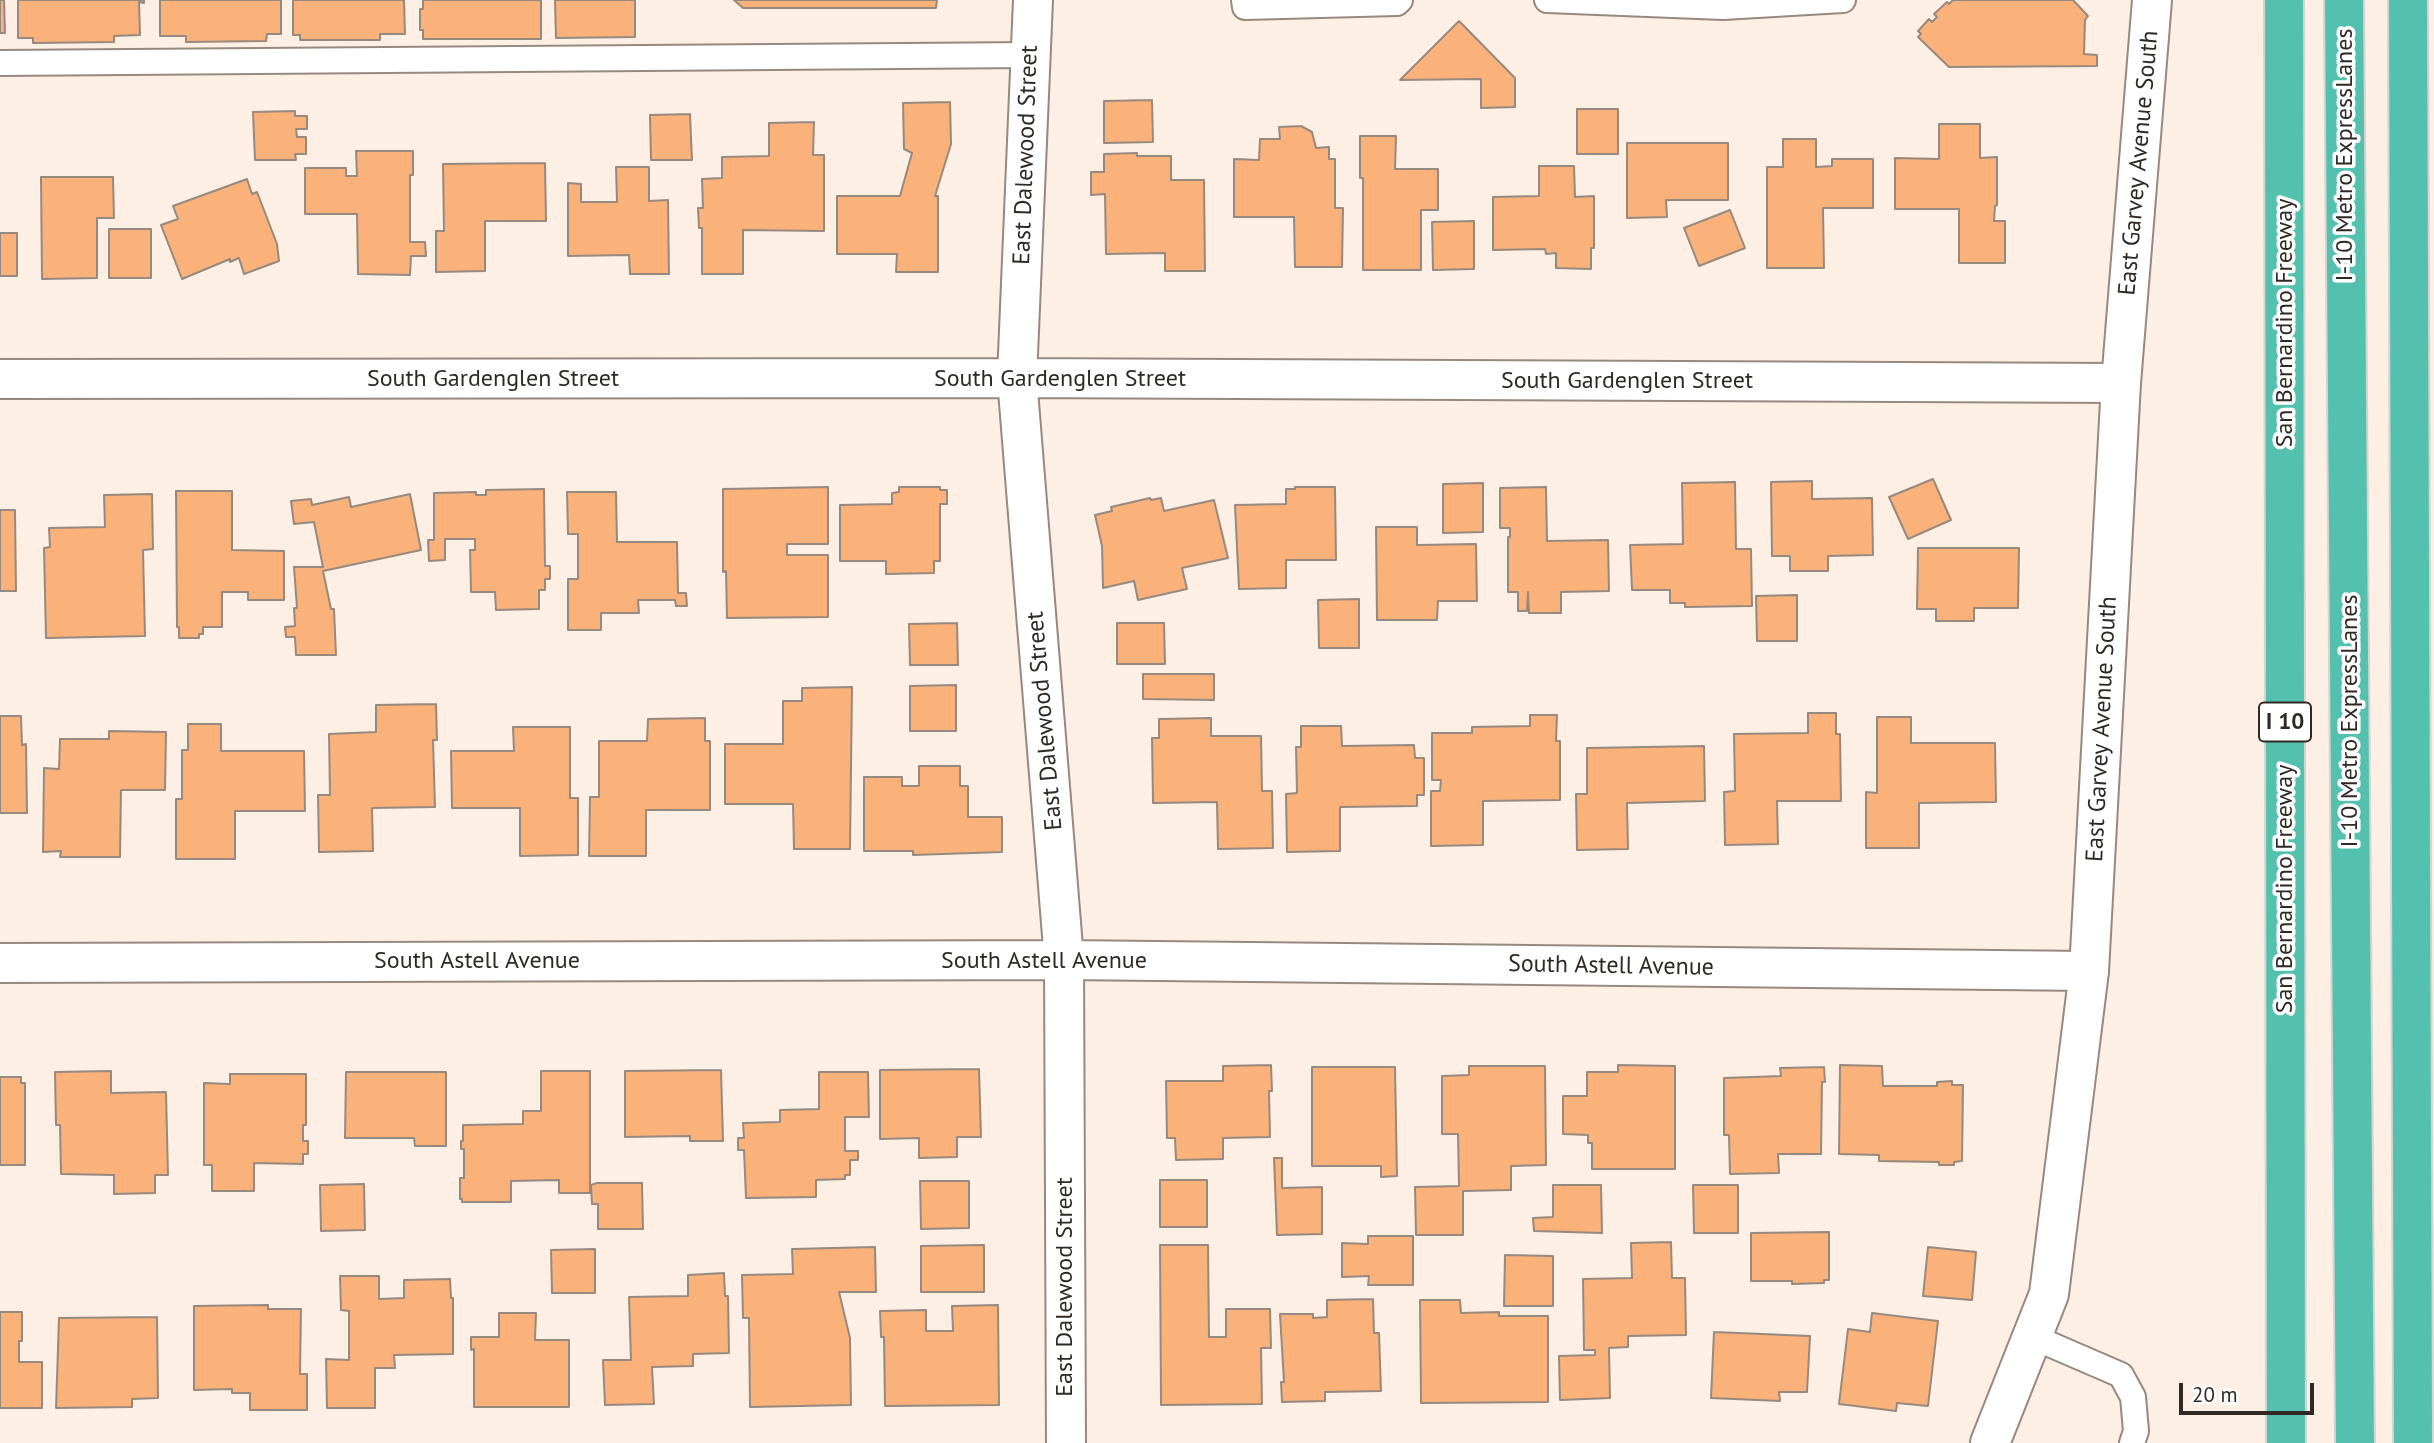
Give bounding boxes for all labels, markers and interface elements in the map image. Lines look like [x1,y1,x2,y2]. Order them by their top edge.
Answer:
street label: East Garvey Avenue South [2113,29,2165,297]
street label: I-10 Metro ExpressLanes [2331,29,2359,281]
street label: East Dalewood Street [1008,45,1044,265]
street label: San Bernardino Freeway [2271,199,2299,447]
street label: South Gardenglen Street [367,365,619,393]
street label: South Gardenglen Street [934,365,1186,393]
street label: South Gardenglen Street [1501,367,1753,395]
street label: East Garvey Avenue South [2081,595,2123,863]
street label: I-10 Metro ExpressLanes [2336,595,2364,847]
street label: East Dalewood Street [1021,610,1069,832]
road number: I 10 [2259,702,2311,742]
street label: San Bernardino Freeway [2271,765,2299,1013]
street label: South Astell Avenue [374,947,580,975]
street label: South Astell Avenue [941,947,1147,975]
street label: South Astell Avenue [1508,950,1714,982]
street label: East Dalewood Street [1051,1177,1079,1397]
scale bar [2182,1370,2317,1414]
text: 20 m [2192,1381,2238,1408]

